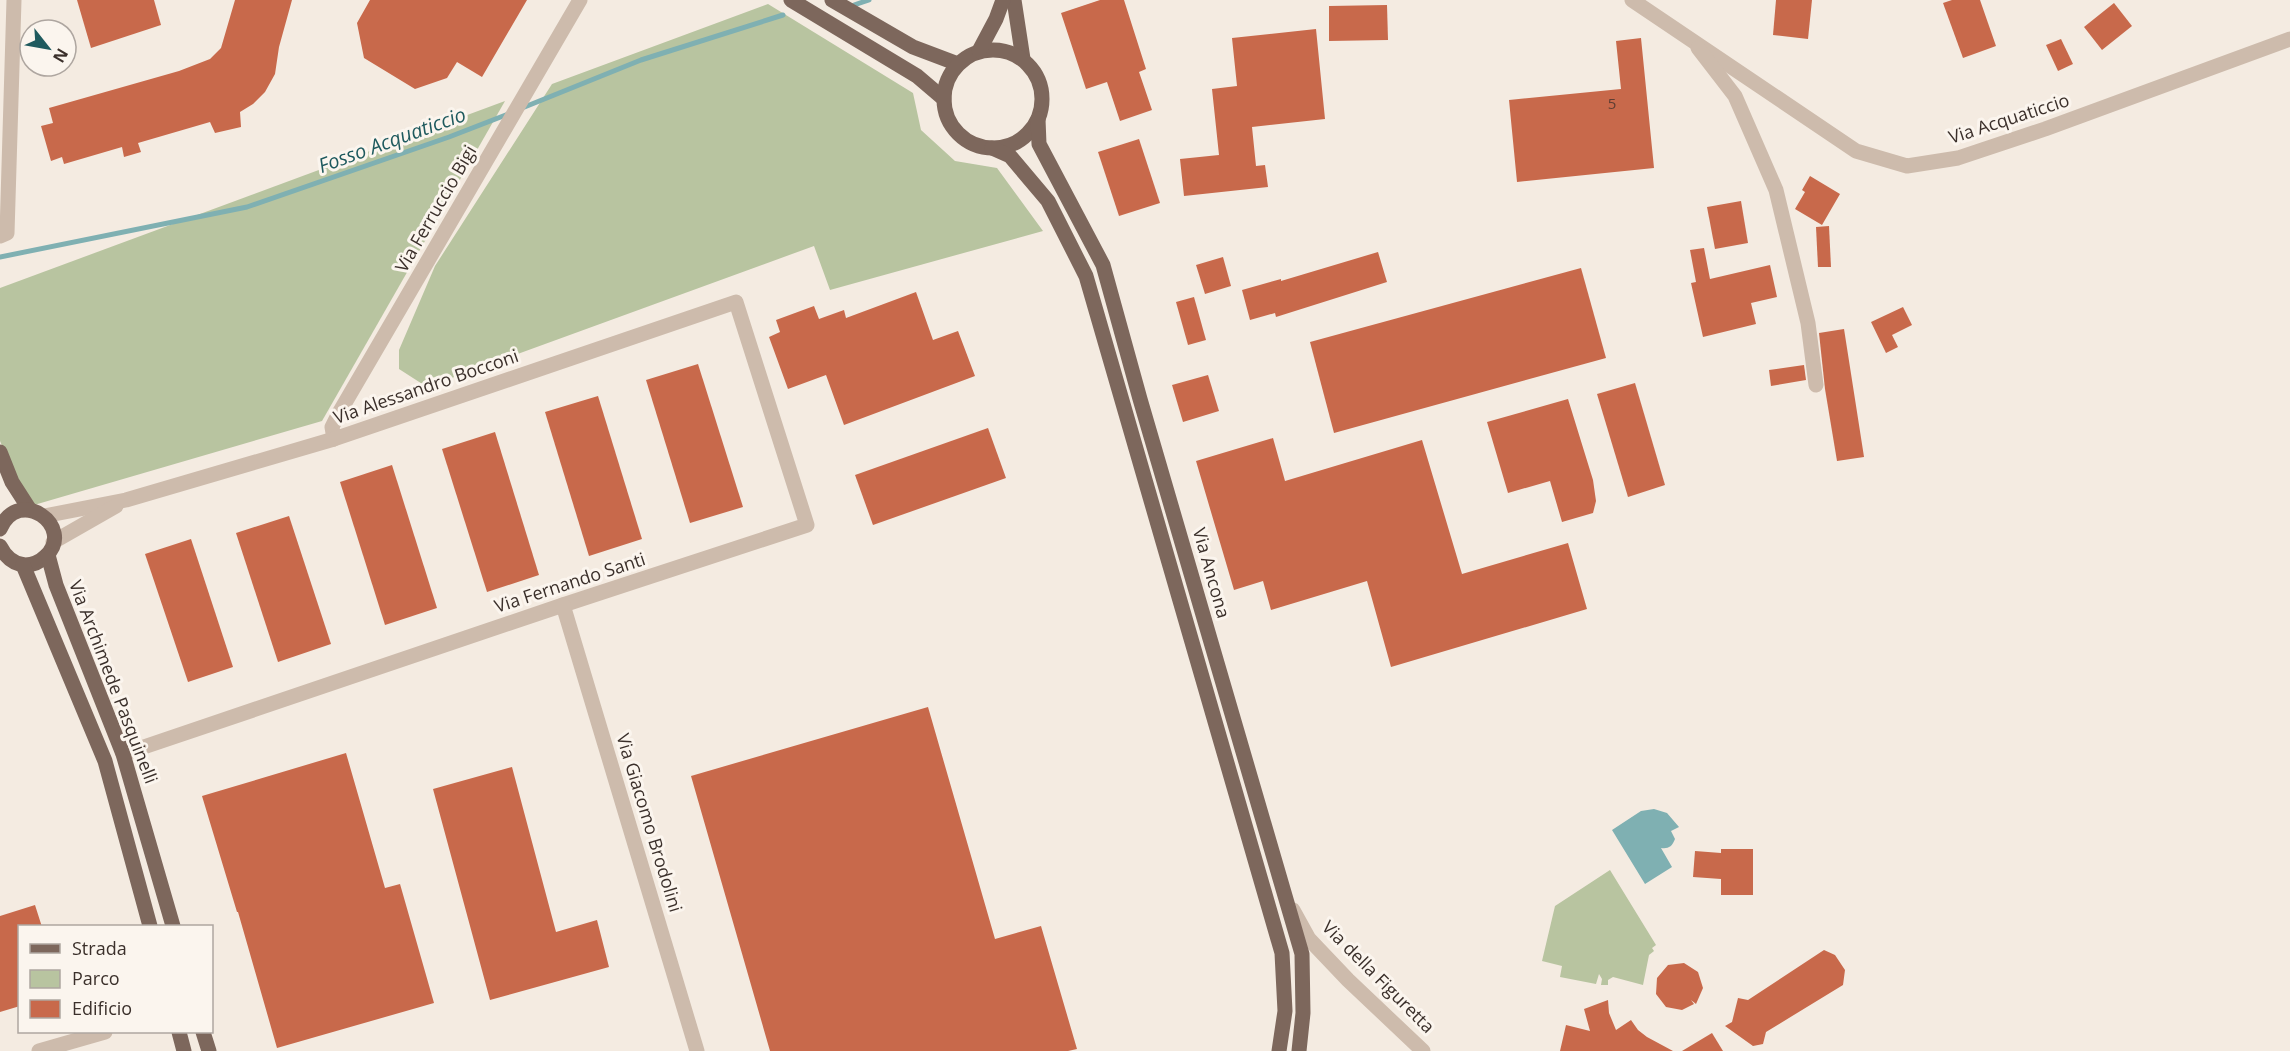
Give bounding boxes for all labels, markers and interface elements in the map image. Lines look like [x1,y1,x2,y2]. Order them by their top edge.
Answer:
north arrow [18,18,78,78]
text: N [48,44,74,67]
street label: Via Acquaticcio [1945,87,2072,149]
house number: 5 [1608,93,1616,113]
water label: Fosso Acquaticcio [314,100,469,179]
street label: Via Ferruccio Bigi [389,141,481,276]
street label: Via Alessandro Bocconi [330,343,521,429]
street label: Via Ancona [1188,525,1236,621]
street label: Via Fernando Santi [491,546,648,618]
street label: Via Archimede Pasquinelli [64,576,164,787]
street label: Via Giacomo Brodolini [611,730,689,915]
street label: Via della Figuretta [1317,915,1440,1038]
legend [18,925,213,1033]
text: Strada [72,936,127,960]
text: Parco [72,966,120,990]
text: Edificio [72,996,132,1020]

